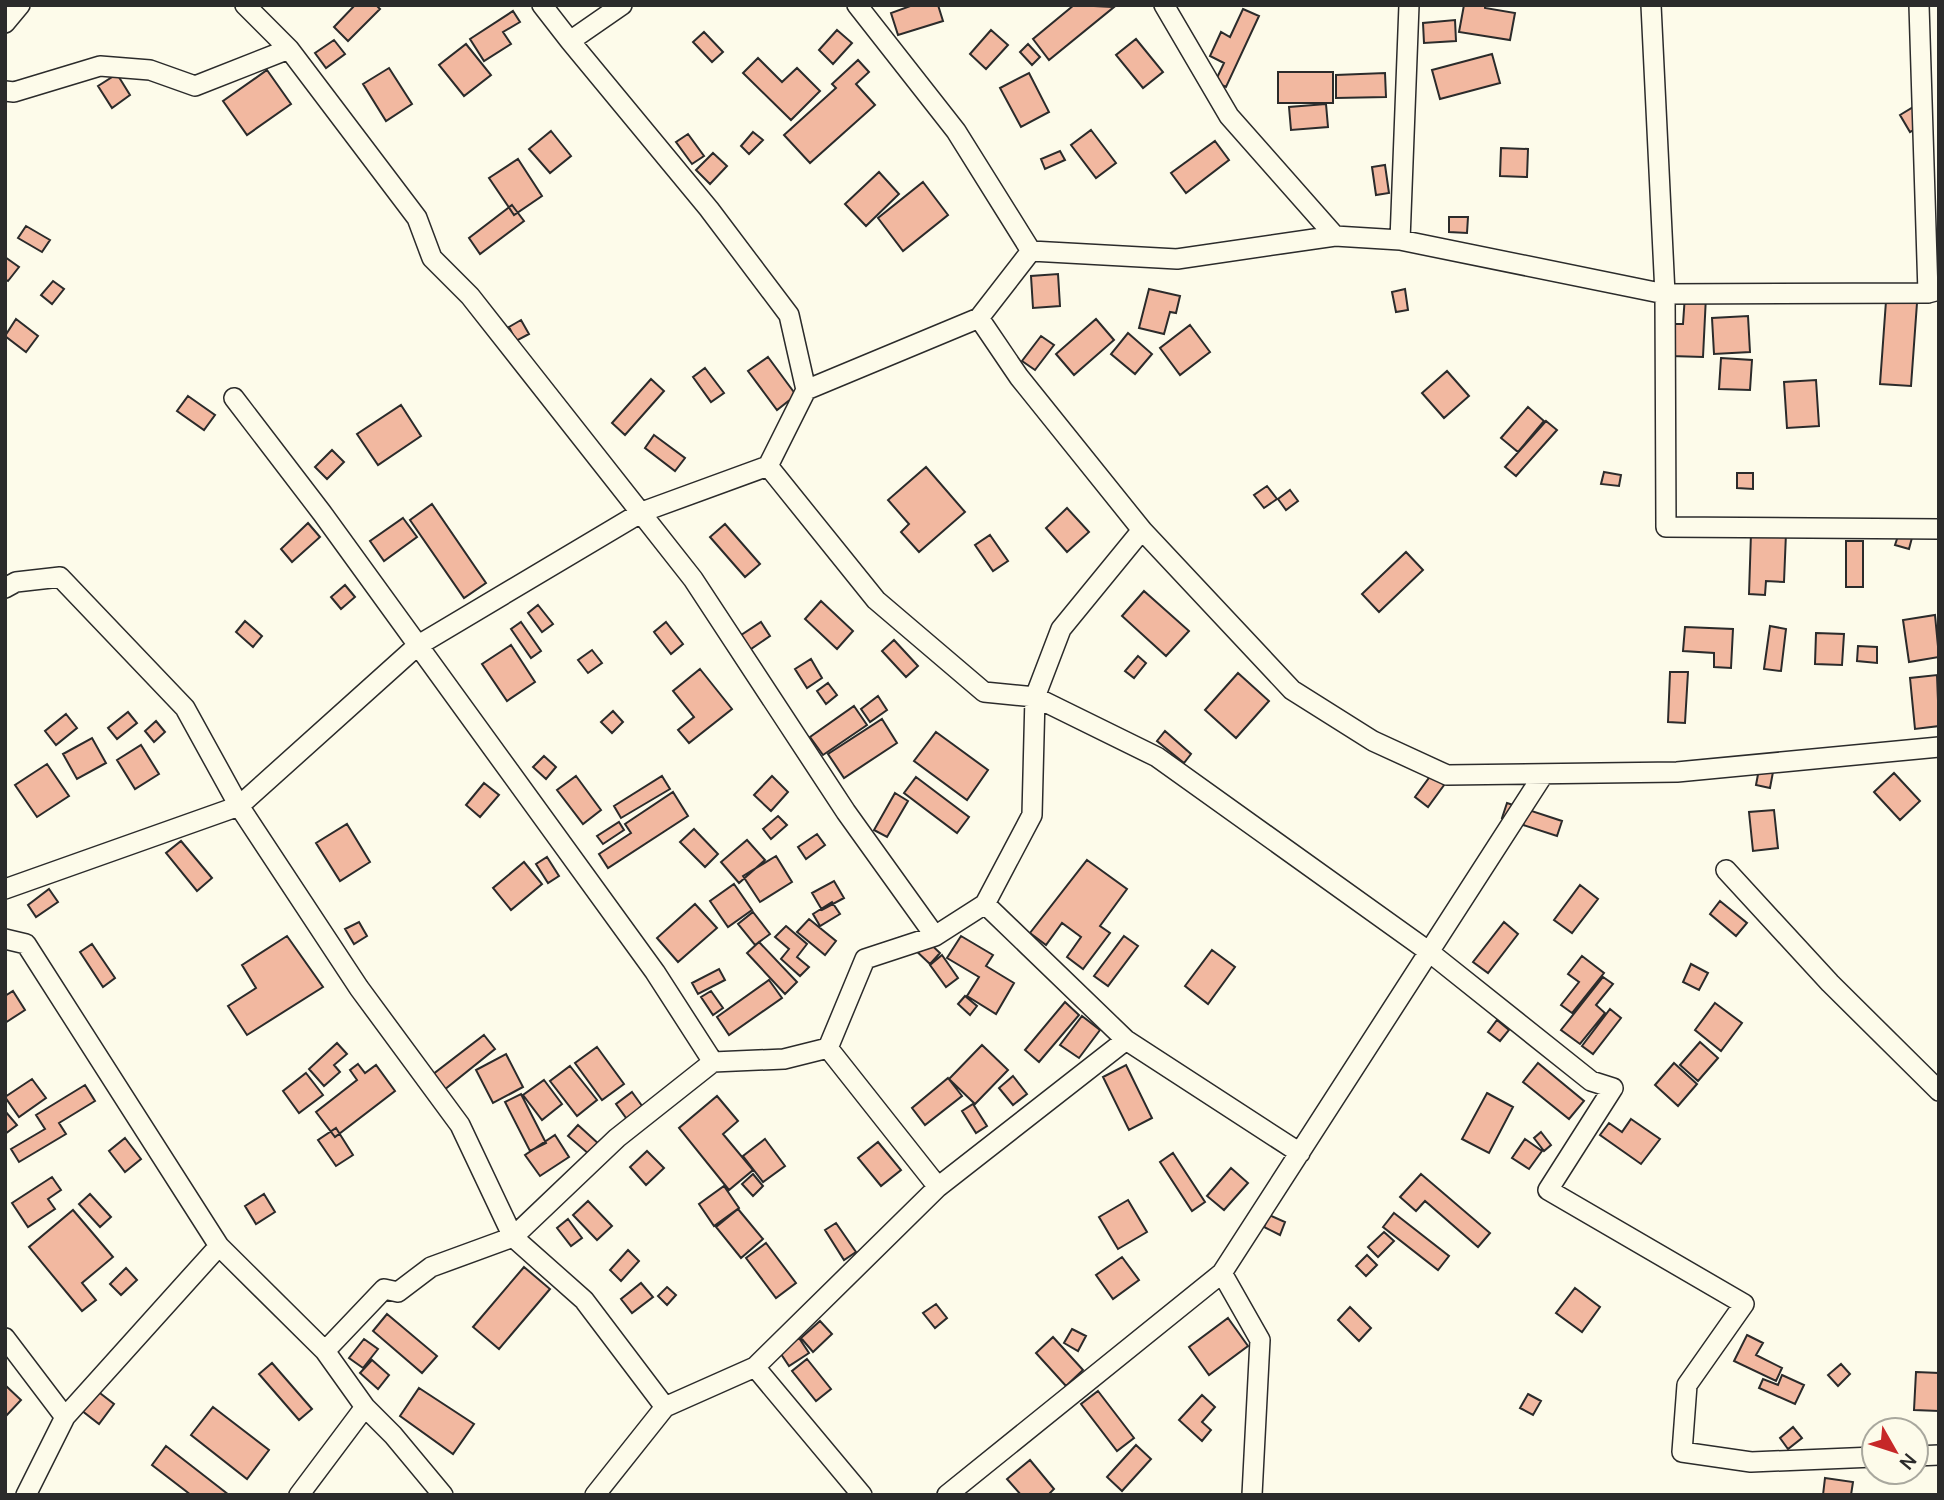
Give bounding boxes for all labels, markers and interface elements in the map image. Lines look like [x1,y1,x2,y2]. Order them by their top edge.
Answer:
north arrow [1860,1416,1930,1486]
text: N [1894,1448,1923,1475]

